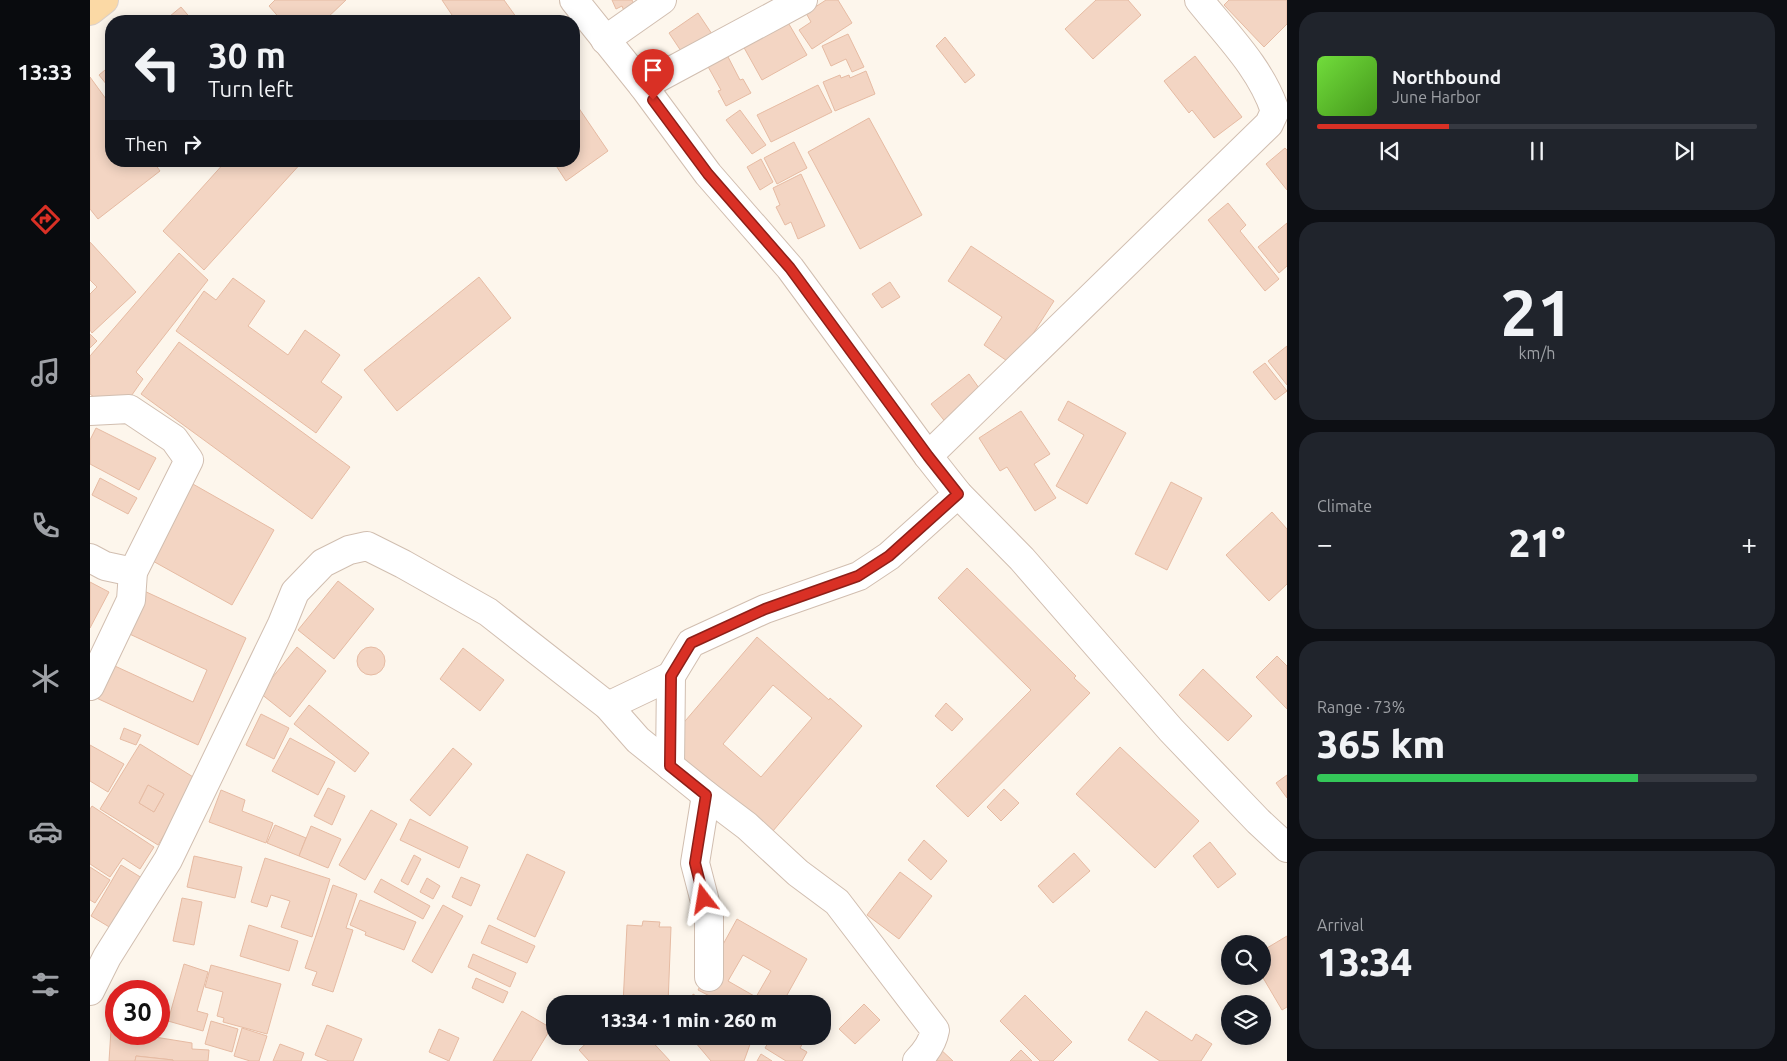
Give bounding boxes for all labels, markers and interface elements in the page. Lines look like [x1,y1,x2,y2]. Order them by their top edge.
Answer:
icon: left [125,35,190,100]
text: 30 m [208,35,286,75]
pin [632,49,674,100]
icon: arrive [639,56,667,84]
text: 13:33 [17,59,73,84]
text: Northbound [1392,66,1501,88]
text: Turn left [208,76,293,101]
text: June Harbor [1392,88,1481,106]
icon: right [178,130,206,158]
text: Then [125,133,168,155]
icon: previous [1376,137,1404,165]
icon: pause [1523,137,1551,165]
icon: next [1670,137,1698,165]
icon: directions [28,202,63,237]
text: 21 [1500,275,1574,348]
text: km/h [1519,344,1555,362]
icon: music [28,355,63,390]
text: Climate [1317,497,1372,515]
icon: phone [28,508,63,543]
text: 21° [1509,522,1565,564]
text: − [1317,528,1333,559]
text: + [1741,528,1757,559]
icon: climate [28,661,63,696]
text: Range · 73% [1317,698,1405,716]
text: 365 km [1317,723,1445,765]
icon: car [28,814,63,849]
position arrow [677,872,729,924]
text: Arrival [1317,916,1364,934]
map controls [1221,935,1271,1045]
button: search [1221,935,1271,985]
text: 13:34 [1317,941,1412,983]
icon: filters [28,967,63,1002]
speed limit sign: 30 [105,980,170,1045]
button: layers [1221,995,1271,1045]
text: 13:34 · 1 min · 260 m [600,1009,777,1031]

